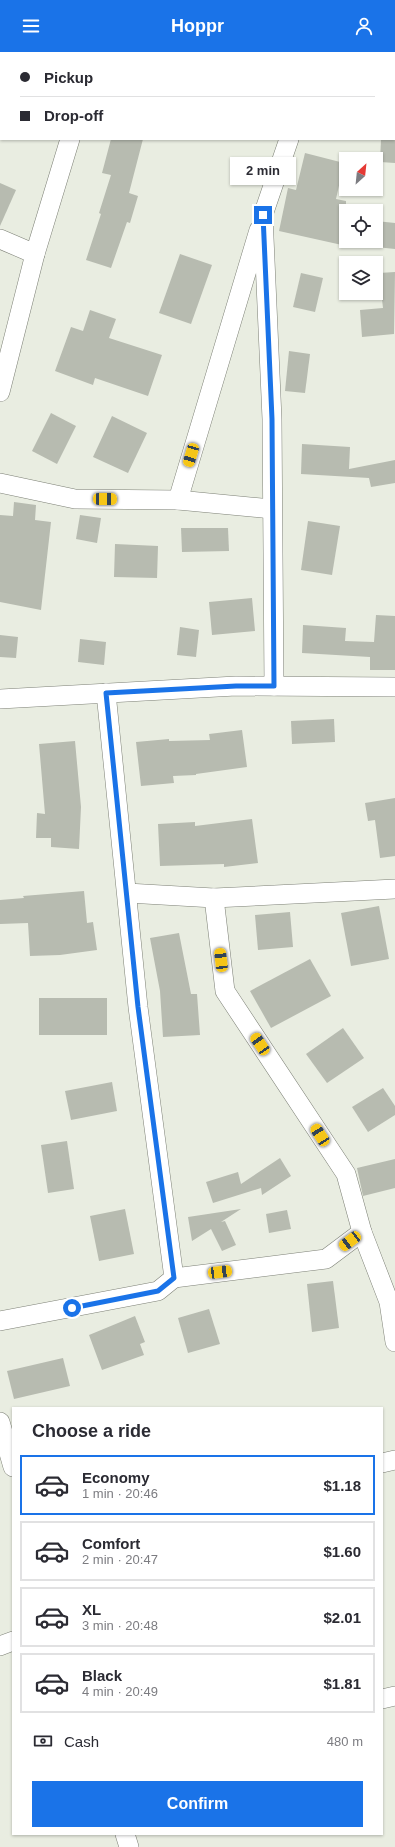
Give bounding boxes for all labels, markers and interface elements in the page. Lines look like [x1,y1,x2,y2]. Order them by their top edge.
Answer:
icon: menu [20,15,42,37]
icon: person [353,15,375,37]
text: Hoppr [171,16,224,36]
text: Pickup [44,69,93,86]
text: Drop-off [44,107,103,124]
north arrow [339,152,383,196]
map controls [339,152,383,300]
callout: 2 min [230,157,296,185]
text: 2 min [246,163,280,178]
button: locate [339,204,383,248]
route end [254,206,272,224]
button: layers [339,256,383,300]
car [182,442,200,468]
car [93,493,117,505]
car [214,947,228,973]
car [248,1031,272,1057]
car [308,1122,332,1148]
car [337,1229,363,1253]
car [207,1265,233,1279]
route start [63,1299,81,1317]
text: Choose a ride [32,1421,151,1441]
icon: car [34,1467,70,1503]
text: Economy [82,1469,150,1486]
text: $1.18 [323,1477,361,1494]
text: 1 min · 20:46 [82,1486,158,1501]
icon: car [34,1533,70,1569]
text: Comfort [82,1535,140,1552]
text: $1.60 [323,1543,361,1560]
text: 2 min · 20:47 [82,1552,158,1567]
icon: car [34,1599,70,1635]
text: XL [82,1601,101,1618]
text: $2.01 [323,1609,361,1626]
text: 3 min · 20:48 [82,1618,158,1633]
icon: car [34,1665,70,1701]
text: Black [82,1667,122,1684]
text: $1.81 [323,1675,361,1692]
text: 4 min · 20:49 [82,1684,158,1699]
icon: cash [32,1730,54,1752]
text: Cash [64,1733,99,1750]
text: 480 m [327,1734,363,1749]
button: Confirm [32,1781,363,1827]

